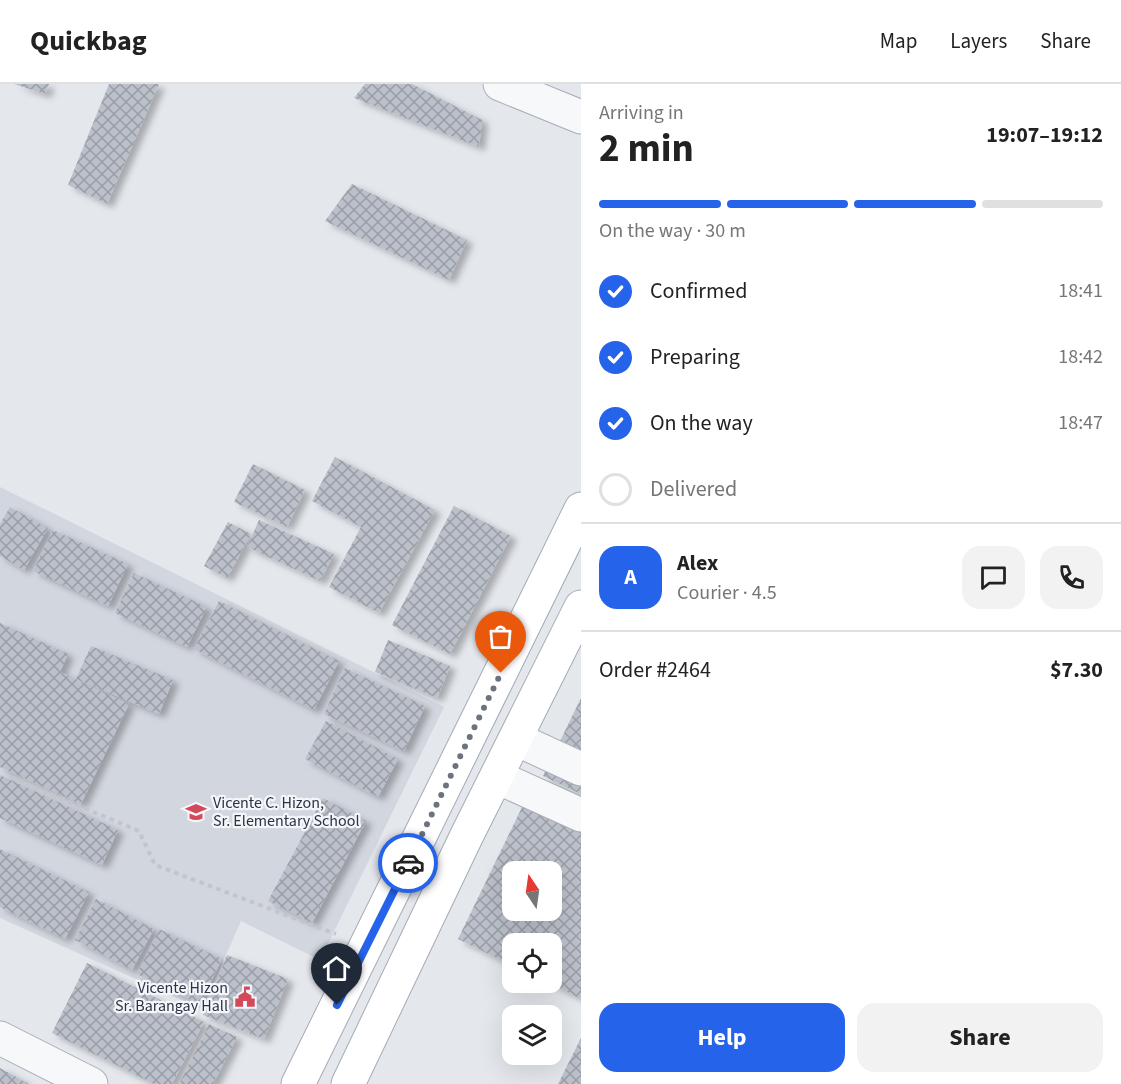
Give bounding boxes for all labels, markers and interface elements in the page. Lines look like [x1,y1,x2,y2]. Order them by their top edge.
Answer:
text: Quickbag [30,21,147,61]
text: Map [880,26,917,56]
text: Layers [950,26,1007,56]
text: Share [1040,26,1091,56]
text: Arriving in [599,99,684,127]
text: 19:07–19:12 [986,119,1103,151]
text: 2 min [599,121,694,177]
text: On the way · 30 m [599,217,746,245]
icon: check [599,275,632,308]
text: Confirmed [650,275,747,307]
text: 18:41 [1058,277,1103,305]
icon: check [599,341,632,374]
text: Preparing [650,341,740,373]
text: 18:42 [1058,343,1103,371]
icon: check [599,407,632,440]
text: On the way [650,407,753,439]
text: 18:47 [1058,409,1103,437]
text: Delivered [650,473,737,505]
button: chat [962,546,1025,609]
button: phone [1040,546,1103,609]
text: Alex [677,547,718,579]
text: A [624,561,637,593]
text: Courier · 4.5 [677,579,777,607]
pin [475,611,526,673]
icon: bag [484,620,517,653]
text: Order #2464 [599,654,711,686]
text: $7.30 [1050,654,1103,686]
place label: Vicente C. Hizon, Sr. Elementary School [213,792,360,832]
school or university icon: Vicente C. Hizon, Sr. Elementary School [184,800,208,824]
courier [378,833,438,893]
icon: car [392,847,425,880]
north arrow [502,861,562,921]
map controls [502,861,562,1065]
button: locate [502,933,562,993]
pin [311,943,362,1005]
icon: home [320,952,353,985]
place label: Vicente Hizon Sr. Barangay Hall [115,977,228,1017]
public building icon: Vicente Hizon Sr. Barangay Hall [233,985,257,1009]
button: Help [599,1003,845,1072]
button: Share [857,1003,1103,1072]
button: layers [502,1005,562,1065]

